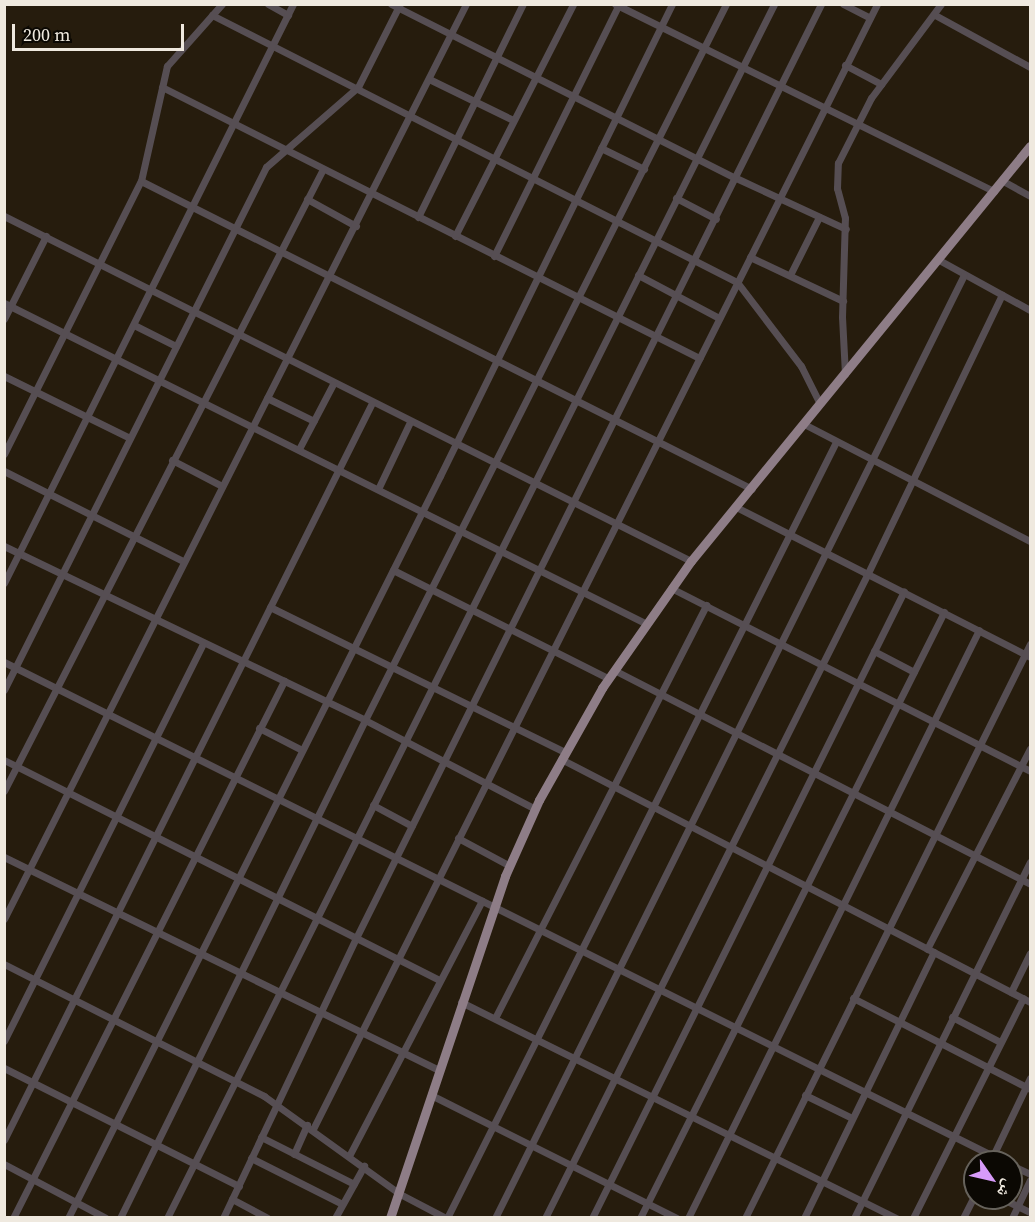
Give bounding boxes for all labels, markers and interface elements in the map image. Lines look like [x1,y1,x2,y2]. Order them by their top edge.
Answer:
scale bar [15,12,188,50]
text: 200 m [23,22,70,47]
north arrow [963,1150,1023,1210]
text: ش [992,1176,1020,1202]

